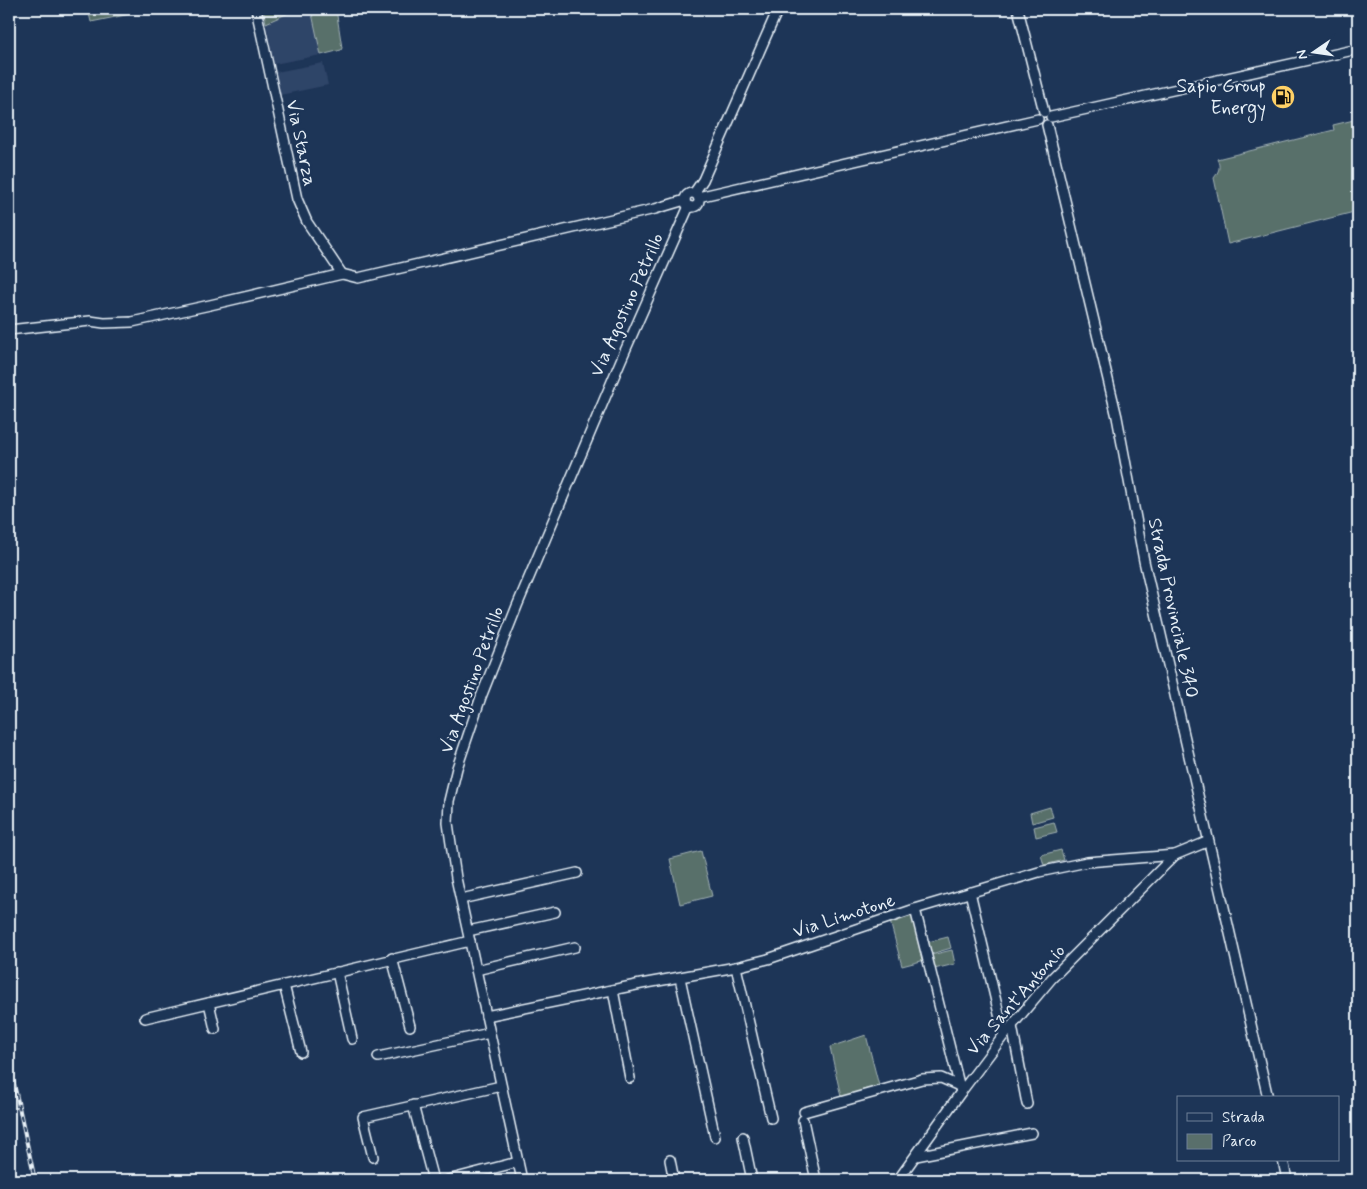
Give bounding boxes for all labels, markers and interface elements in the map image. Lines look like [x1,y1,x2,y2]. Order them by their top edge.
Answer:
north arrow [1290,28,1340,78]
text: N [1292,48,1312,61]
place label: Sapio Group Energy [1177,74,1266,123]
fuel station icon: Sapio Group Energy [1270,84,1296,110]
street label: Via Starza [280,98,322,188]
street label: Via Agostino Petrillo [584,229,671,381]
street label: Strada Provinciale 340 [1142,516,1204,700]
street label: Via Agostino Petrillo [434,603,511,757]
street label: Via Limotone [790,888,898,944]
street label: Via Sant'Antonio [961,939,1071,1061]
legend [1177,1096,1340,1162]
text: Strada [1222,1108,1265,1128]
text: Parco [1222,1132,1256,1152]

